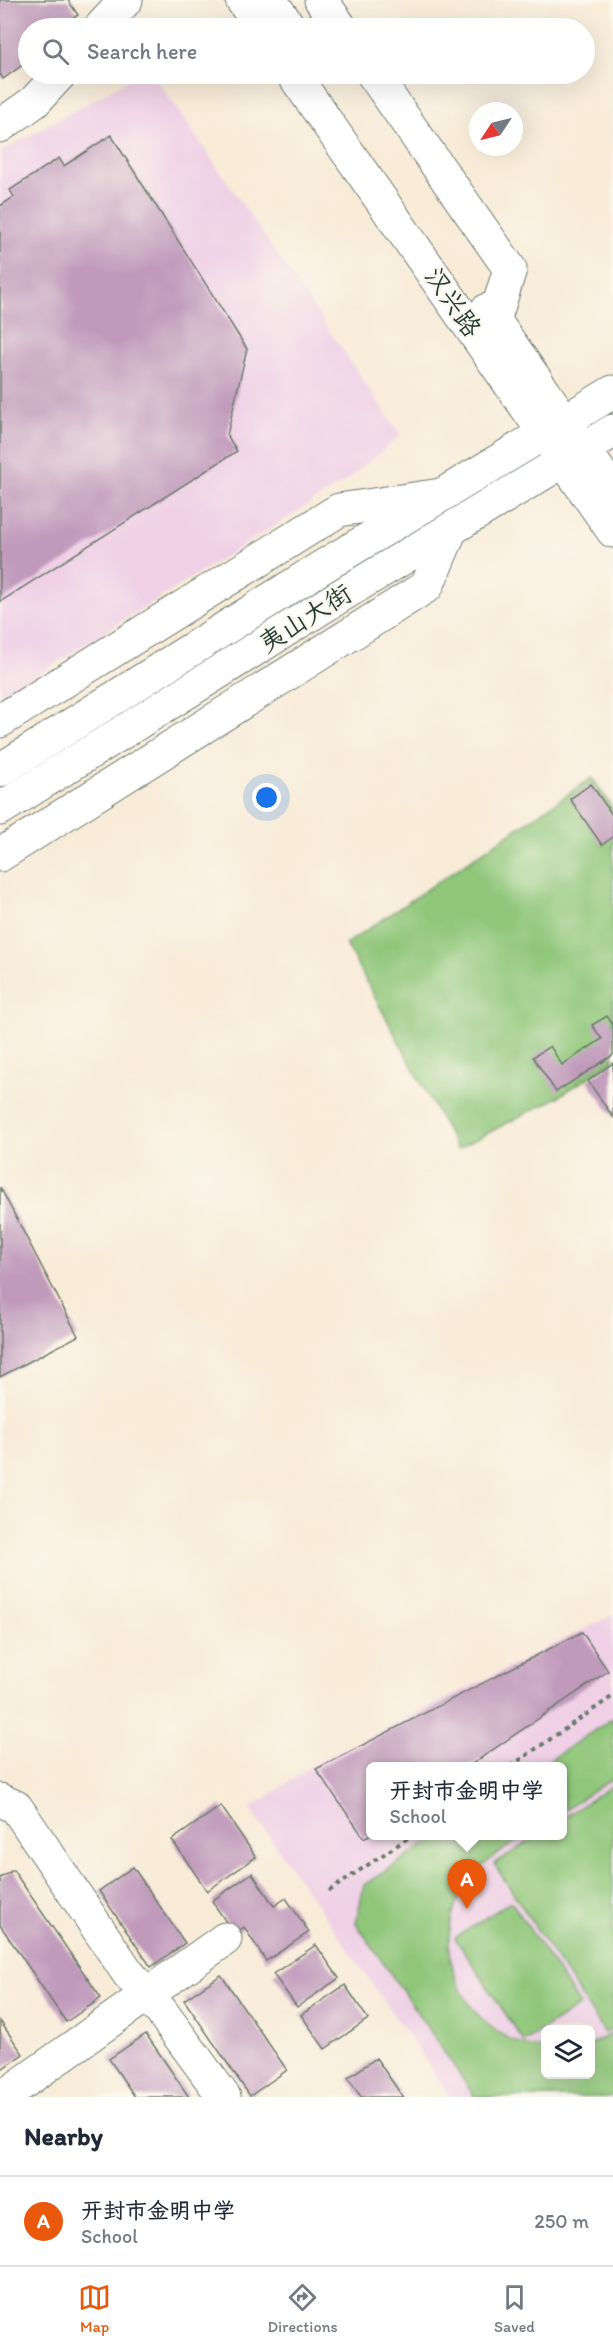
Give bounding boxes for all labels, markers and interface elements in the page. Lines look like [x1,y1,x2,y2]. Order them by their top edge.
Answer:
search box [18,18,595,84]
icon: search [39,35,72,68]
text: Search here [87,38,197,65]
north arrow [469,102,523,156]
street label: 汉兴路 [418,261,488,343]
street label: 夷山大街 [252,577,358,659]
your location [252,783,281,812]
popup [366,1762,567,1840]
text: 开封市金明中学 [389,1777,544,1804]
text: School [389,1804,446,1828]
pin: A [448,1860,486,1909]
map controls [541,2025,595,2079]
button: layers [541,2025,595,2079]
text: Nearby [24,2120,103,2152]
text: 开封市金明中学 [81,2197,235,2224]
text: A [37,2209,50,2233]
text: 250 m [534,2209,589,2233]
text: School [81,2224,138,2248]
tab: Map [78,2281,111,2336]
tab: Directions [267,2281,338,2336]
tab: Saved [494,2281,535,2336]

